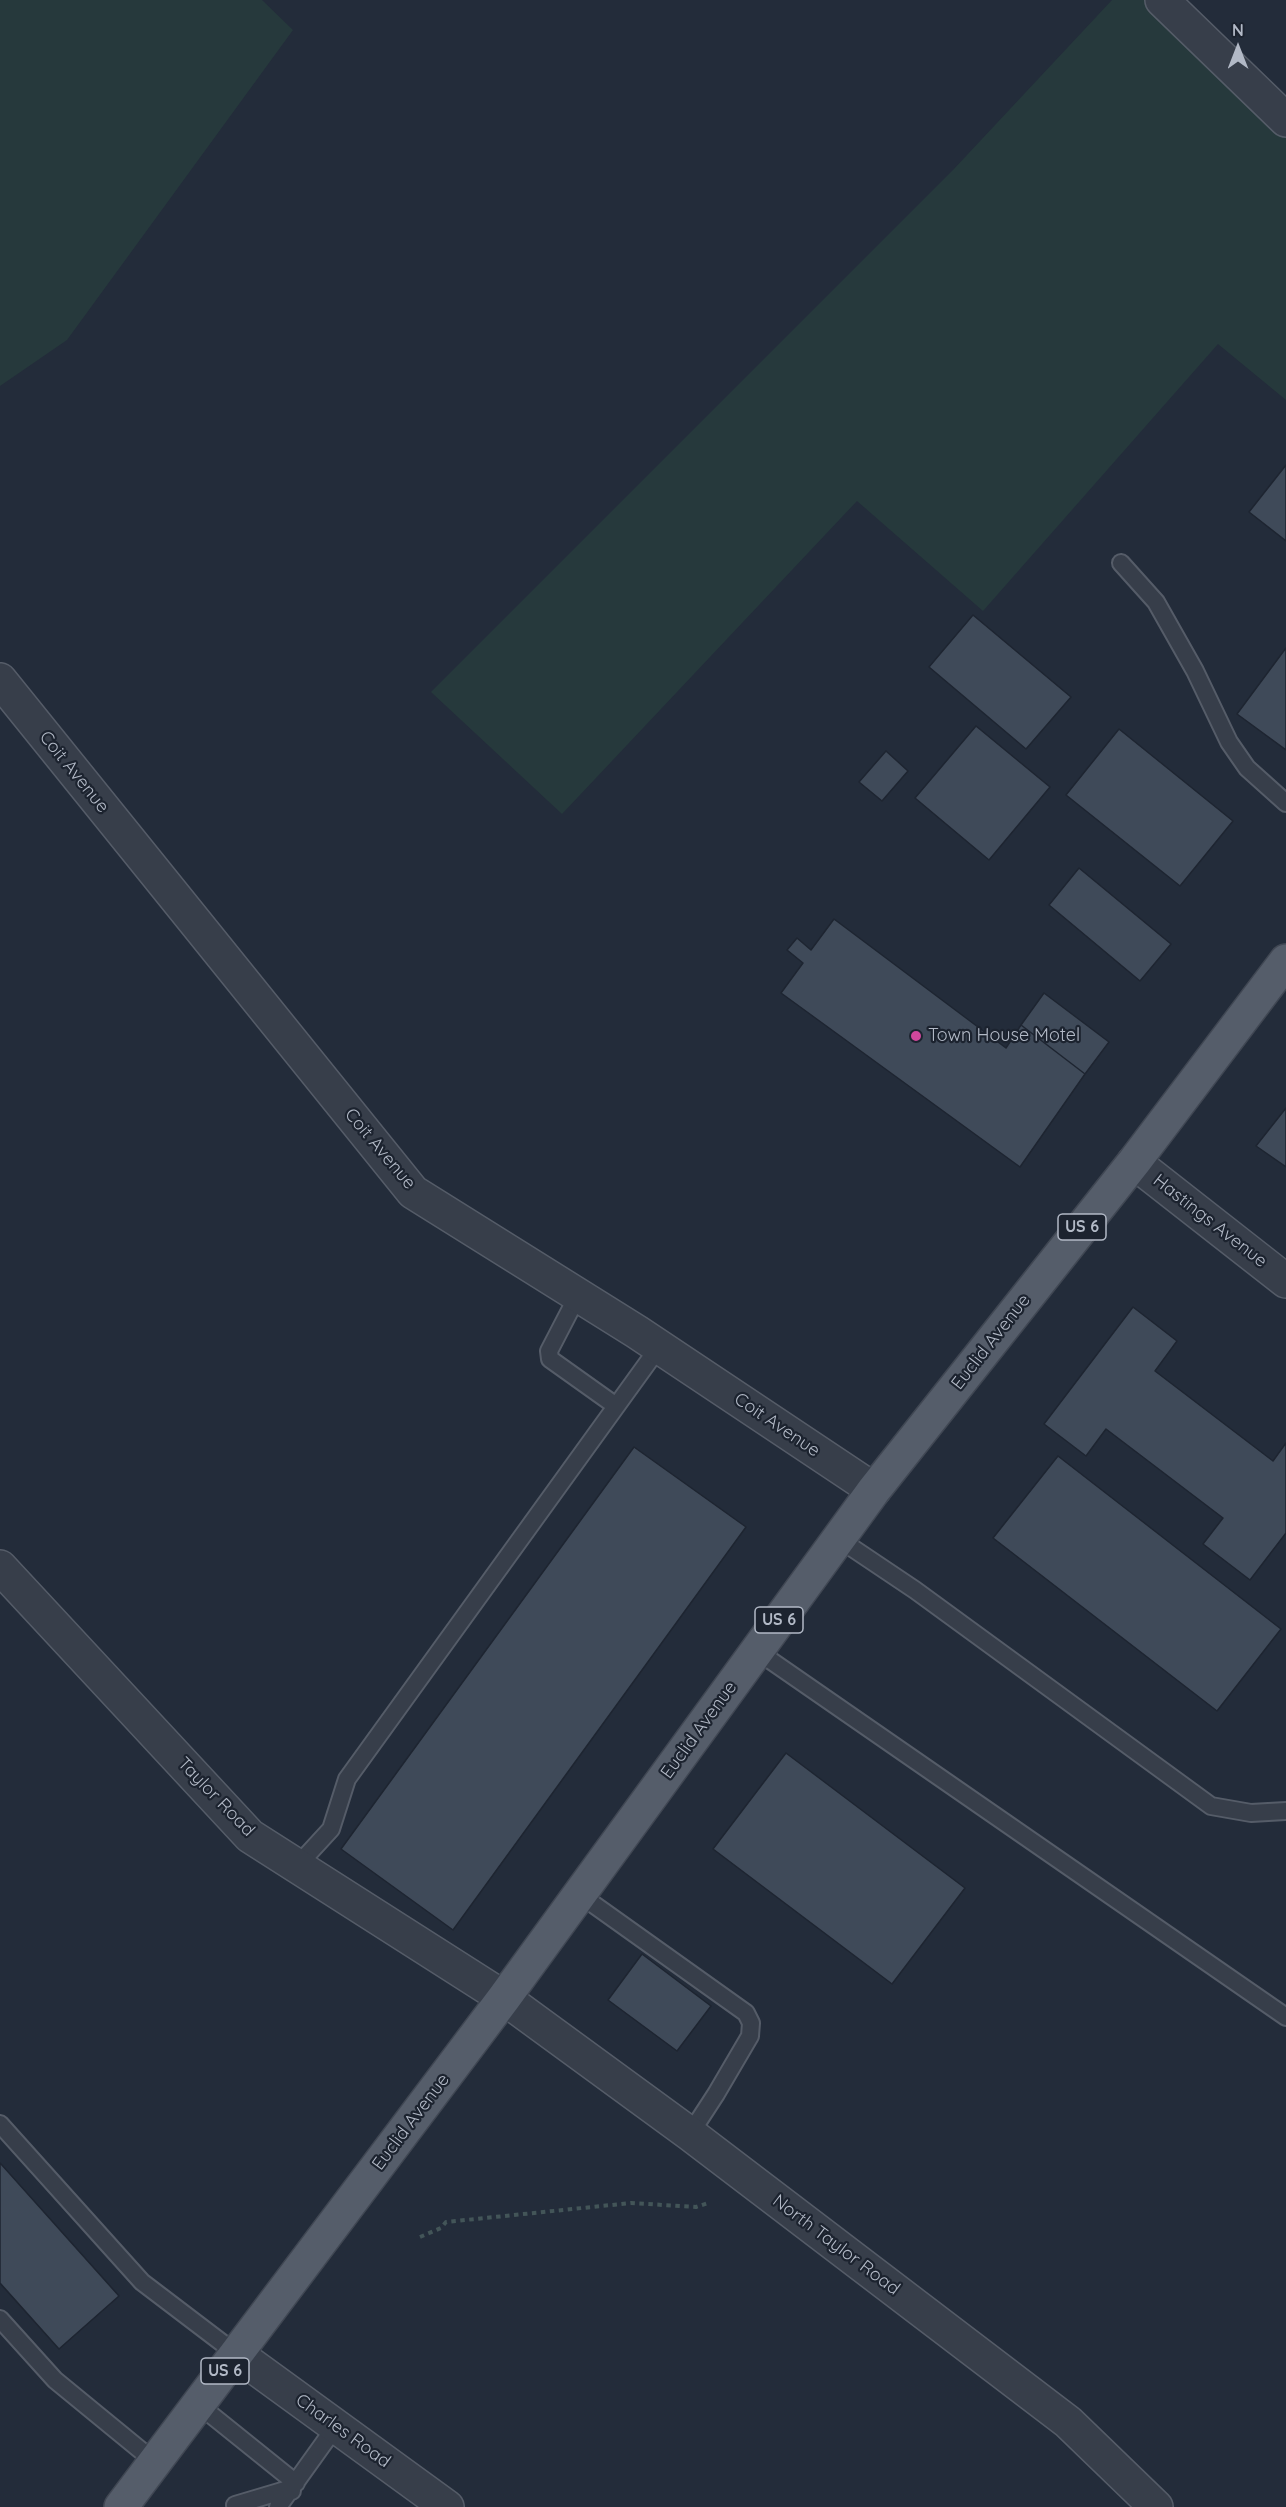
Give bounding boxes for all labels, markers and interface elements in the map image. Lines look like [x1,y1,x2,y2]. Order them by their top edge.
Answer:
north arrow [1208,18,1268,78]
text: N [1232,20,1244,40]
street label: Coit Avenue [34,727,114,817]
place label: Town House Motel [928,1025,1080,1047]
marker: Town House Motel [909,1029,923,1043]
street label: Coit Avenue [340,1104,420,1194]
street label: Hastings Avenue [1149,1170,1271,1272]
road number: US 6 [1058,1214,1106,1240]
street label: Euclid Avenue [947,1290,1035,1394]
street label: Coit Avenue [730,1388,824,1462]
road number: US 6 [755,1607,803,1633]
street label: Euclid Avenue [656,1677,742,1783]
street label: Taylor Road [173,1753,259,1841]
street label: Euclid Avenue [368,2070,454,2174]
street label: North Taylor Road [768,2190,904,2300]
road number: US 6 [201,2358,249,2384]
street label: Charles Road [291,2389,395,2473]

